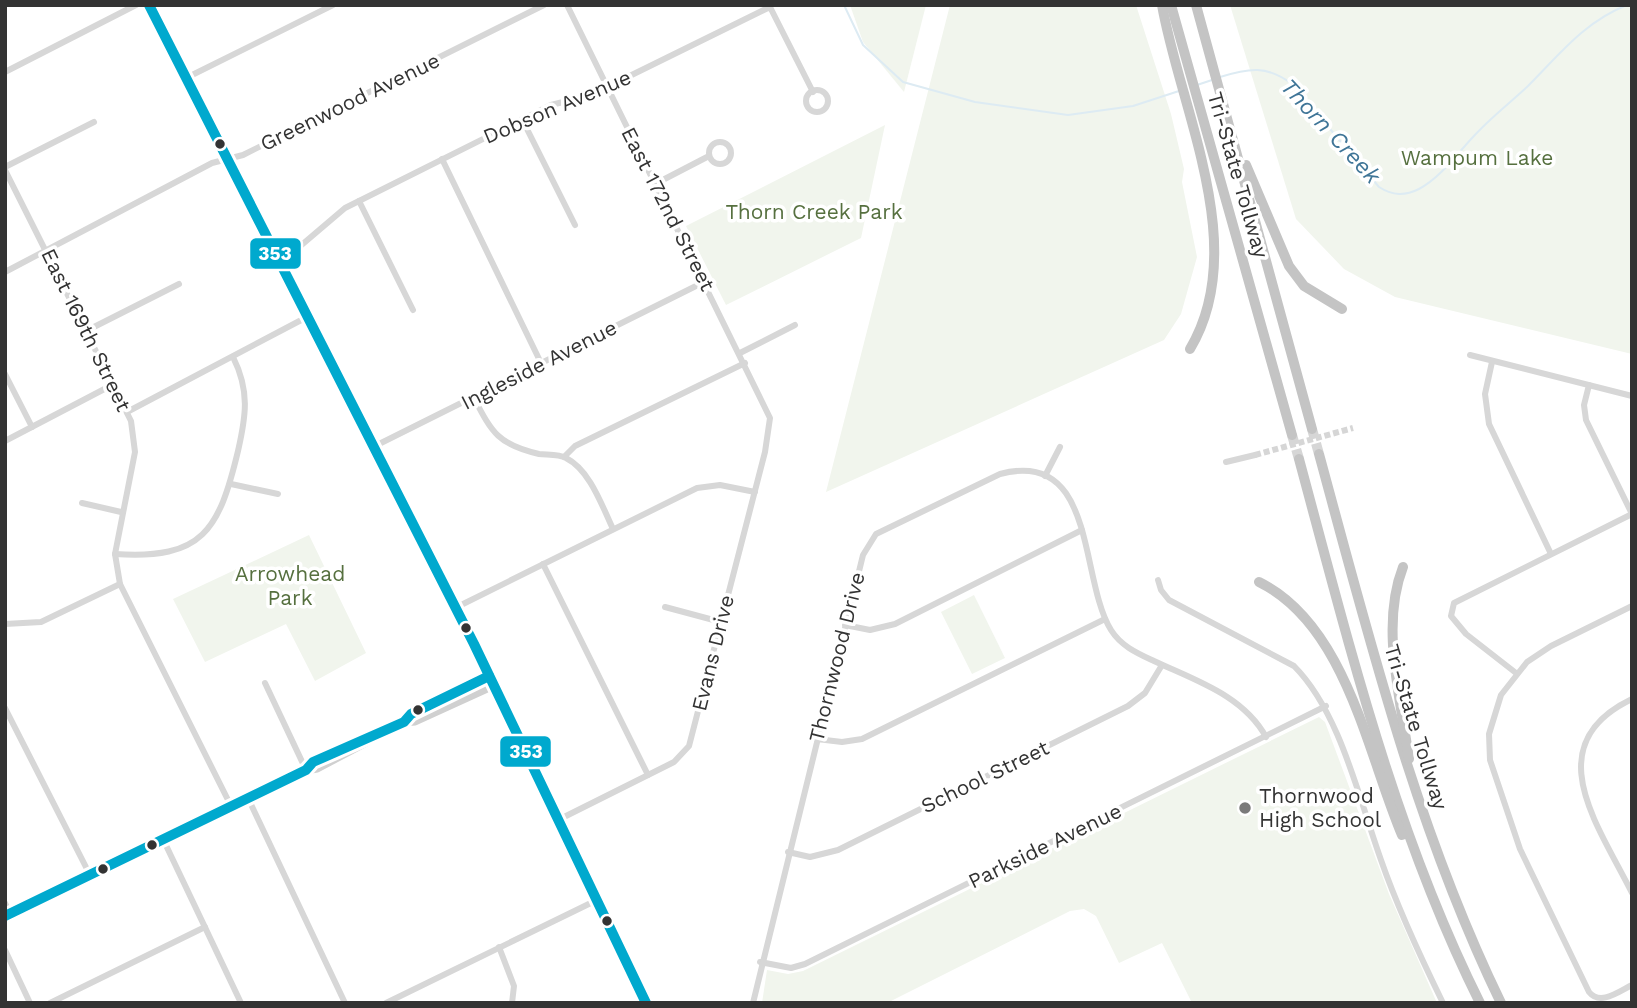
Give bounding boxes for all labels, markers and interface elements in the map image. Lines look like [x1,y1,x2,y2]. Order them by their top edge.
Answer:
street label: Greenwood Avenue [256,47,444,156]
street label: Dobson Avenue [479,64,634,149]
water label: Thorn Creek [1275,73,1387,191]
street label: Tri-State Tollway [1203,89,1274,261]
street label: East 172nd Street [616,123,721,295]
unlabelled marker [213,137,227,151]
park label: Wampum Lake [1401,145,1553,170]
park label: Thorn Creek Park [725,199,903,224]
line badge: 353 [249,237,302,270]
text: 353 [258,242,292,265]
street label: East 169th Street [36,244,137,415]
street label: Ingleside Avenue [457,315,621,415]
park label: Arrowhead Park [235,561,345,610]
street label: Thornwood Drive [803,569,870,744]
street label: Evans Drive [686,592,739,713]
unlabelled marker [459,621,473,635]
street label: Tri-State Tollway [1379,641,1454,813]
unlabelled marker [411,703,425,717]
line badge: 353 [499,735,552,768]
street label: School Street [917,735,1053,818]
text: 353 [509,740,543,763]
place label: Thornwood High School [1259,783,1382,832]
street label: Parkside Avenue [964,798,1126,893]
marker: Thornwood High School [1237,800,1253,816]
unlabelled marker [145,838,159,852]
unlabelled marker [96,862,110,876]
unlabelled marker [600,914,614,928]

